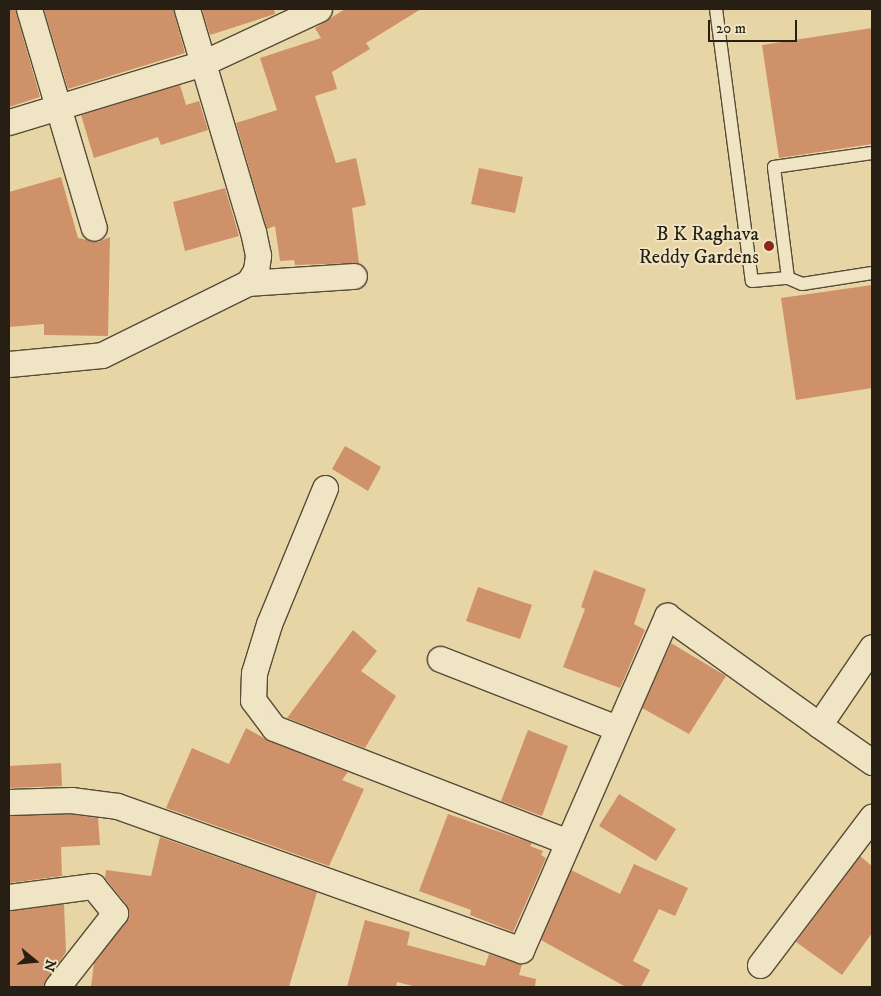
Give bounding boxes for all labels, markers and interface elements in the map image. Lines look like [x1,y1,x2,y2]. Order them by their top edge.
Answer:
scale bar [711,10,800,42]
text: 20 m [716,19,746,38]
place label: B K Raghava Reddy Gardens [639,223,759,270]
marker: B K Raghava Reddy Gardens [763,240,775,252]
north arrow [10,936,60,986]
text: N [39,957,60,974]

